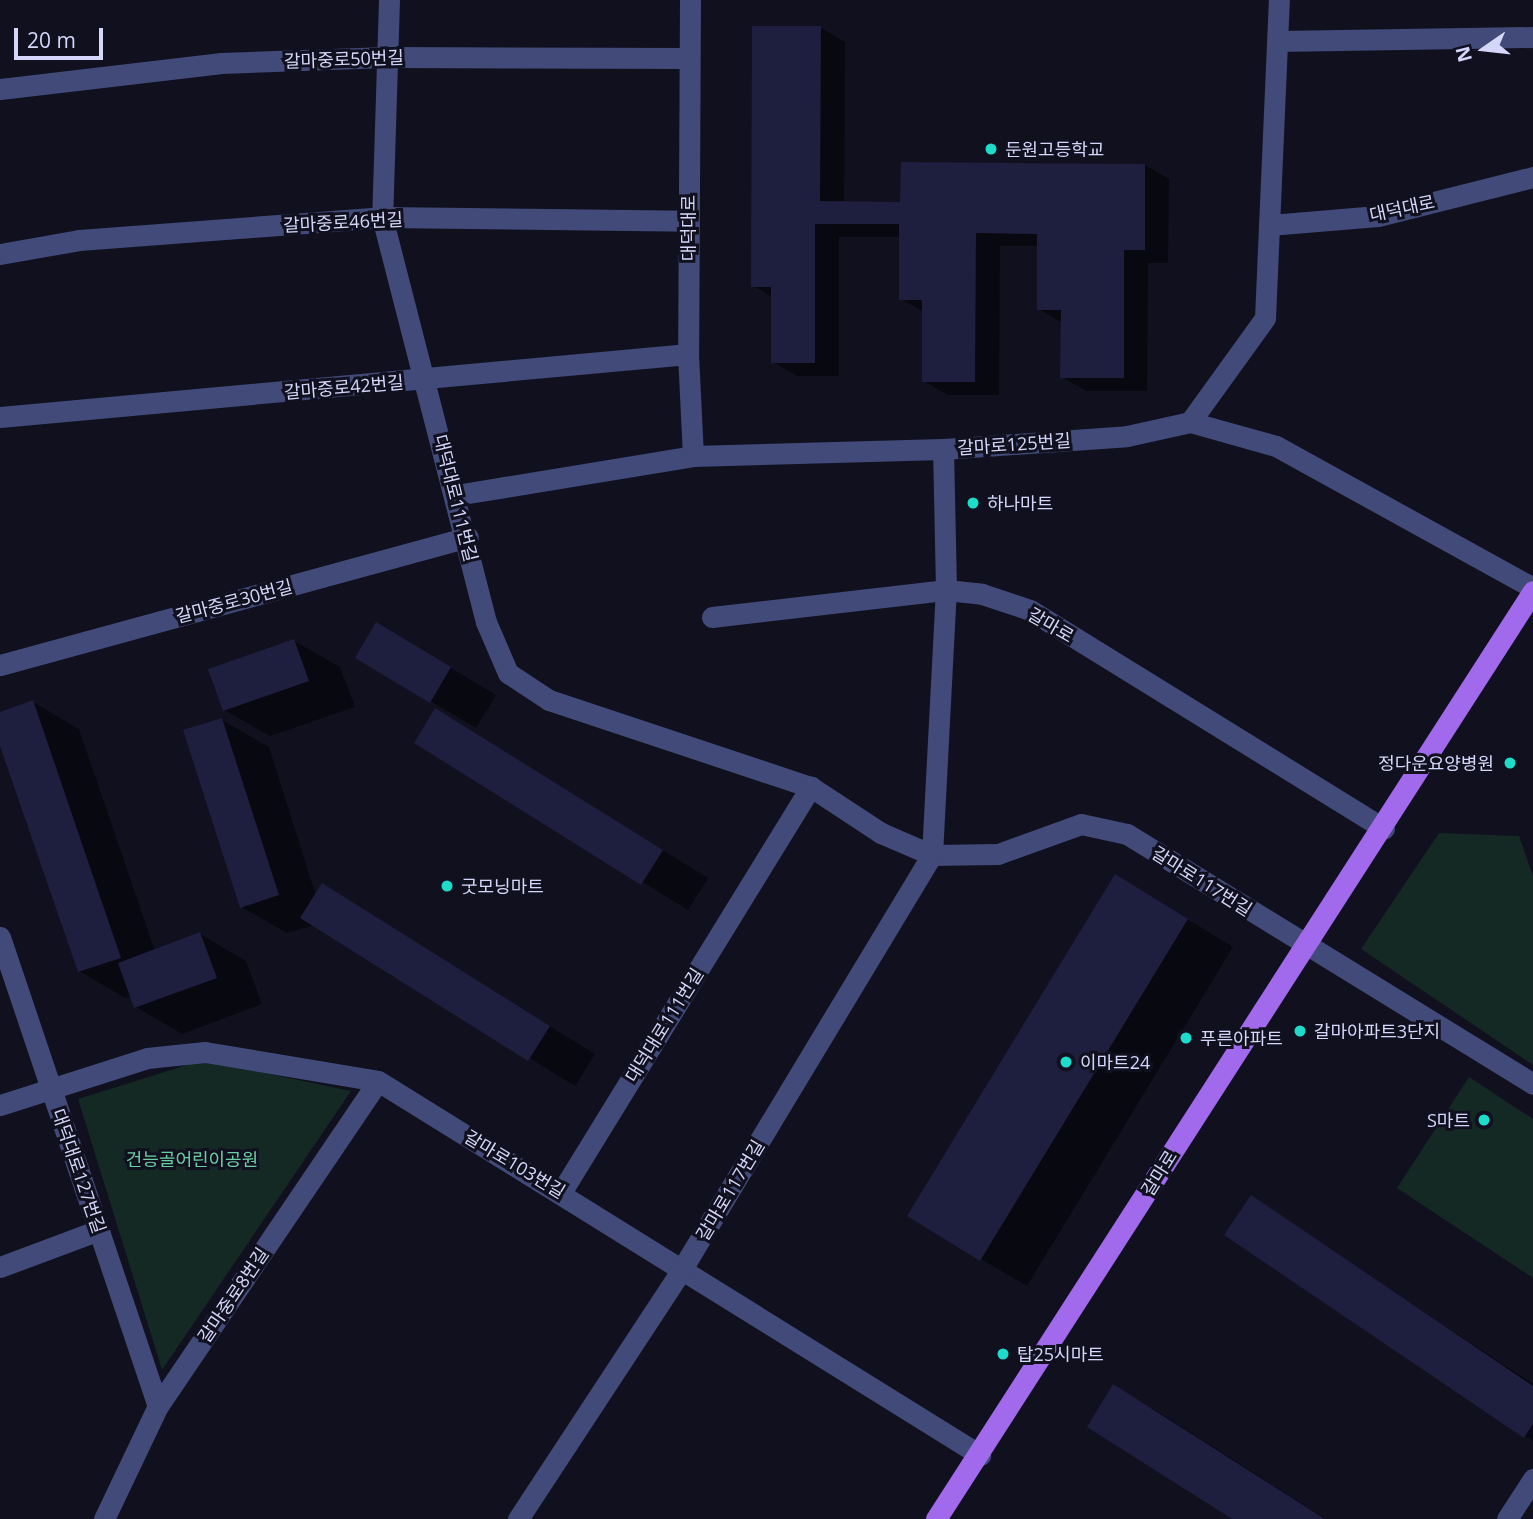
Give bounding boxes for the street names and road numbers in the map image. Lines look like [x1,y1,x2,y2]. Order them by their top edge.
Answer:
street label: 갈마중로50번길 [284,46,404,72]
street label: 대덕대로 [1367,191,1437,225]
street label: 대덕대로 [677,195,699,261]
street label: 갈마중로46번길 [283,208,403,236]
street label: 갈마중로42번길 [283,371,405,403]
street label: 갈마로125번길 [957,429,1071,459]
street label: 대덕대로111번길 [430,432,482,564]
street label: 갈마중로30번길 [173,575,295,627]
street label: 갈마로 [1024,603,1078,647]
street label: 갈마로117번길 [1148,842,1256,920]
street label: 대덕대로111번길 [620,964,708,1086]
street label: 대덕대로127번길 [48,1106,110,1236]
street label: 갈마로103번길 [461,1125,569,1203]
street label: 갈마로117번길 [691,1136,769,1244]
street label: 갈마로 [1137,1146,1181,1200]
street label: 갈마중로8번길 [193,1244,273,1346]

